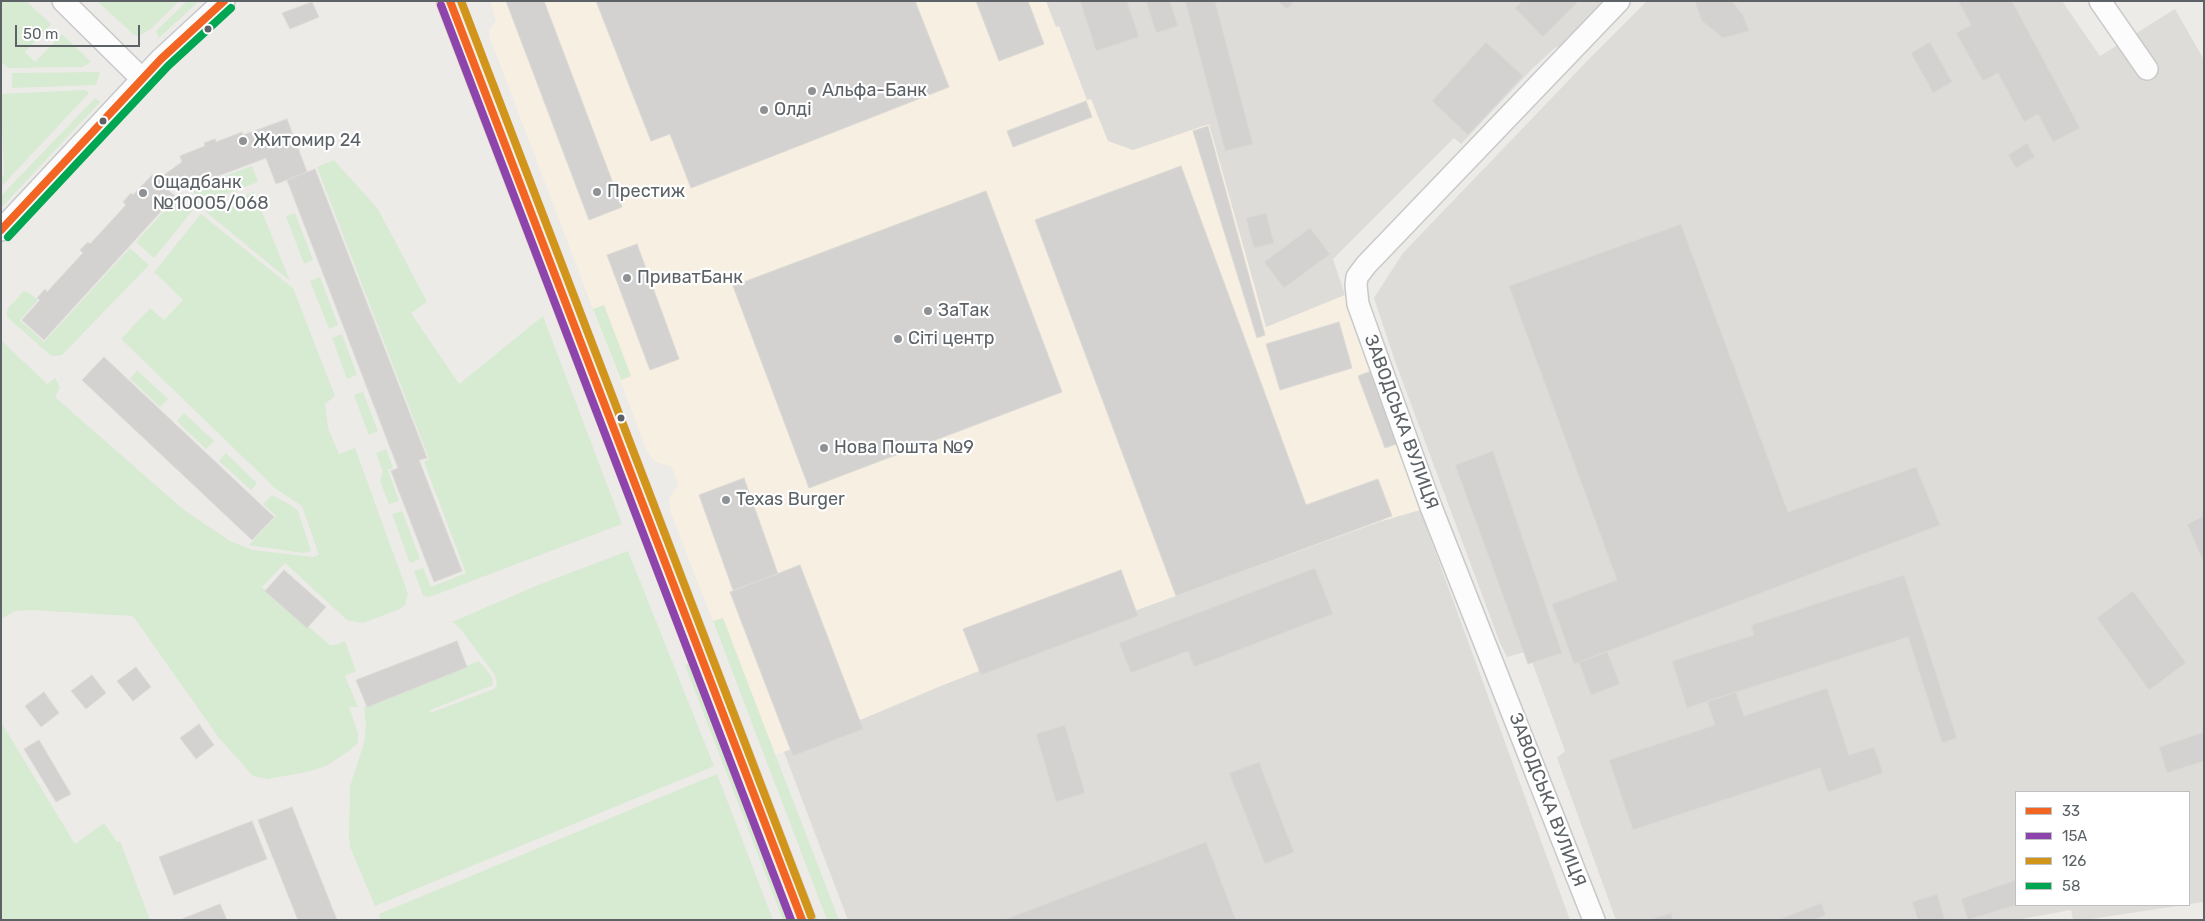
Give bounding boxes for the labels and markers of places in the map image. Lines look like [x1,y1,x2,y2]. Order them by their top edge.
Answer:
unlabelled marker [203,24,213,34]
place label: Альфа-Банк [822,80,927,102]
marker: Альфа-Банк [806,85,818,97]
place label: Олді [774,99,812,121]
marker: Олді [758,104,770,116]
unlabelled marker [98,116,108,126]
place label: Житомир 24 [253,130,361,152]
marker: Житомир 24 [237,135,249,147]
place label: Ощадбанк №10005/068 [153,172,269,214]
place label: Престиж [607,181,685,203]
marker: Престиж [591,186,603,198]
marker: Ощадбанк №10005/068 [137,187,149,199]
place label: ПриватБанк [637,267,743,289]
marker: ПриватБанк [621,272,633,284]
place label: ЗаТак [938,300,989,322]
marker: ЗаТак [922,305,934,317]
place label: Сіті центр [908,328,994,350]
marker: Сіті центр [892,333,904,345]
unlabelled marker [616,413,626,423]
place label: Нова Пошта №9 [834,437,974,459]
marker: Нова Пошта №9 [818,442,830,454]
place label: Texas Burger [736,489,845,511]
marker: Texas Burger [720,494,732,506]

